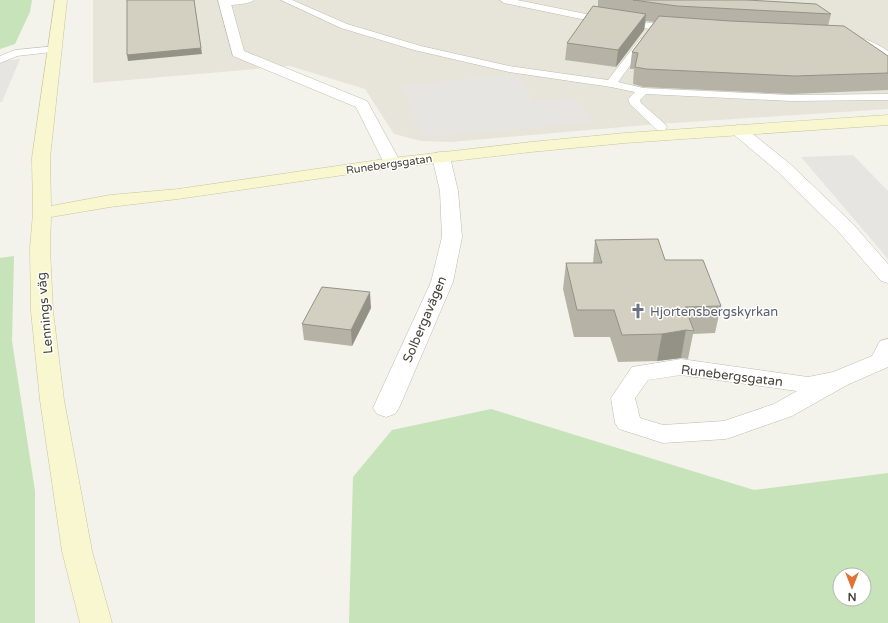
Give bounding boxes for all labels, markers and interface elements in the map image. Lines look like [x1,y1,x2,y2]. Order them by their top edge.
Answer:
street label: Runebergsgatan [345,152,433,177]
street label: Lennings väg [33,271,57,354]
street label: Solbergavägen [399,274,450,365]
church icon: Hjortensbergskyrkan [629,302,647,320]
place label: Hjortensbergskyrkan [650,304,778,320]
street label: Runebergsgatan [680,362,784,390]
north arrow [832,567,872,607]
text: N [848,590,856,603]

